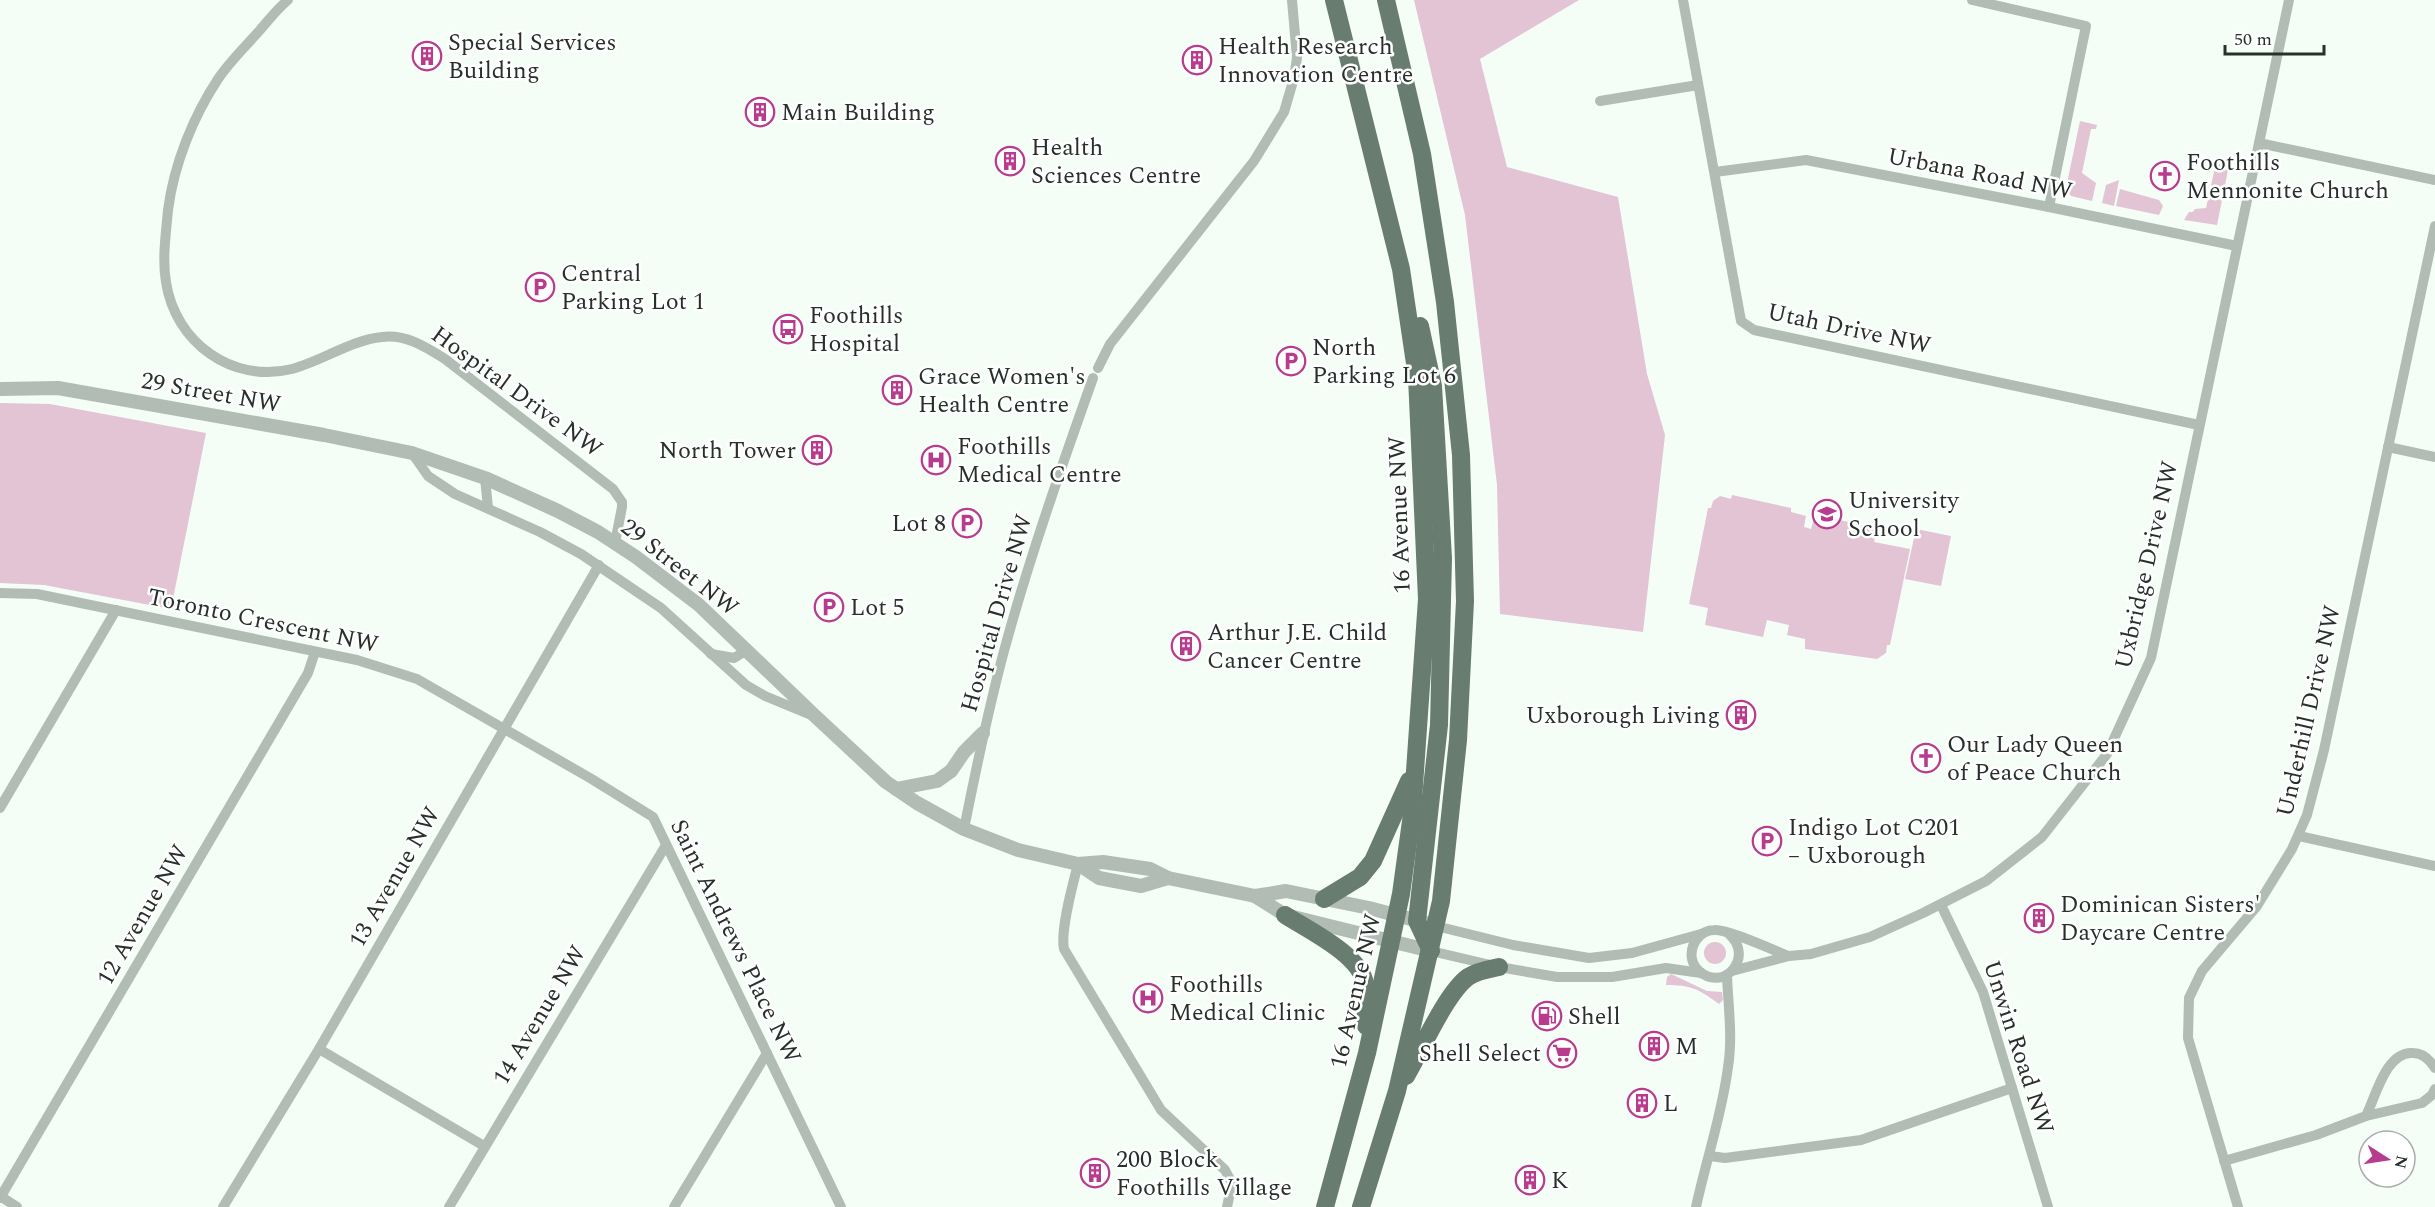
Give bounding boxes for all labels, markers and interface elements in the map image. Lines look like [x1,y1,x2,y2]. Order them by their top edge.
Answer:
scale bar [2225,18,2324,56]
place label: Special Services Building [448,25,617,89]
text: 50 m [2234,26,2272,53]
place label: Health Research Innovation Centre [1218,29,1413,93]
building icon: Special Services Building [411,40,443,72]
building icon: Health Research Innovation Centre [1181,44,1213,76]
place label: Main Building [781,95,935,131]
building icon: Main Building [744,96,776,128]
place label: Health Sciences Centre [1031,130,1201,194]
street label: Urbana Road NW [1884,138,2076,210]
building icon: Health Sciences Centre [994,145,1026,177]
place label: Foothills Mennonite Church [2186,145,2389,209]
church icon: Foothills Mennonite Church [2149,160,2181,192]
place label: Central Parking Lot 1 [561,256,705,320]
parking icon: Central Parking Lot 1 [524,271,556,303]
street label: Utah Drive NW [1764,294,1934,364]
place label: Foothills Hospital [809,298,903,362]
bus stop icon: Foothills Hospital [772,313,804,345]
street label: Hospital Drive NW [423,317,610,467]
place label: North Parking Lot 6 [1312,330,1456,394]
parking icon: North Parking Lot 6 [1275,345,1307,377]
place label: Grace Women's Health Centre [918,359,1086,423]
street label: 29 Street NW [138,363,284,423]
building icon: Grace Women's Health Centre [881,374,913,406]
place label: Foothills Medical Centre [957,429,1122,493]
place label: North Tower [659,433,796,469]
building icon: North Tower [801,434,833,466]
street label: 16 Avenue NW [1379,435,1421,594]
hospital icon: Foothills Medical Centre [920,444,952,476]
street label: Uxbridge Drive NW [2106,457,2188,673]
place label: University School [1848,483,1960,547]
school or university icon: University School [1811,498,1843,530]
place label: Lot 8 [891,506,946,542]
parking icon: Lot 8 [951,507,983,539]
street label: 29 Street NW [613,510,747,626]
street label: Hospital Drive NW [952,510,1043,716]
street label: Toronto Crescent NW [144,579,382,663]
place label: Lot 5 [850,590,905,626]
parking icon: Lot 5 [813,591,845,623]
street label: Underhill Drive NW [2267,601,2351,821]
place label: Arthur J.E. Child Cancer Centre [1207,615,1387,679]
building icon: Arthur J.E. Child Cancer Centre [1170,630,1202,662]
place label: Uxborough Living [1525,698,1720,734]
building icon: Uxborough Living [1725,699,1757,731]
place label: Our Lady Queen of Peace Church [1947,727,2123,791]
church icon: Our Lady Queen of Peace Church [1910,742,1942,774]
street label: 13 Avenue NW [340,800,450,955]
place label: Indigo Lot C201 – Uxborough [1788,810,1960,874]
street label: Saint Andrews Place NW [660,813,810,1070]
parking icon: Indigo Lot C201 – Uxborough [1751,825,1783,857]
street label: 12 Avenue NW [88,838,198,993]
place label: Dominican Sisters' Daycare Centre [2060,887,2261,951]
building icon: Dominican Sisters' Daycare Centre [2023,902,2055,934]
street label: 16 Avenue NW [1321,910,1391,1072]
street label: 14 Avenue NW [484,938,596,1092]
street label: Unwin Road NW [1973,956,2063,1139]
place label: Foothills Medical Clinic [1169,967,1326,1031]
hospital icon: Foothills Medical Clinic [1132,982,1164,1014]
place label: Shell [1568,999,1620,1035]
fuel station icon: Shell [1531,1000,1563,1032]
place label: M [1675,1029,1698,1065]
building icon: M [1638,1030,1670,1062]
place label: Shell Select [1419,1036,1541,1072]
supermarket icon: Shell Select [1546,1037,1578,1069]
place label: L [1663,1086,1678,1122]
building icon: L [1626,1087,1658,1119]
north arrow [2357,1129,2417,1189]
place label: 200 Block Foothills Village [1116,1142,1292,1206]
text: N [2388,1153,2414,1171]
building icon: 200 Block Foothills Village [1079,1157,1111,1189]
place label: K [1551,1163,1568,1199]
building icon: K [1514,1164,1546,1196]

